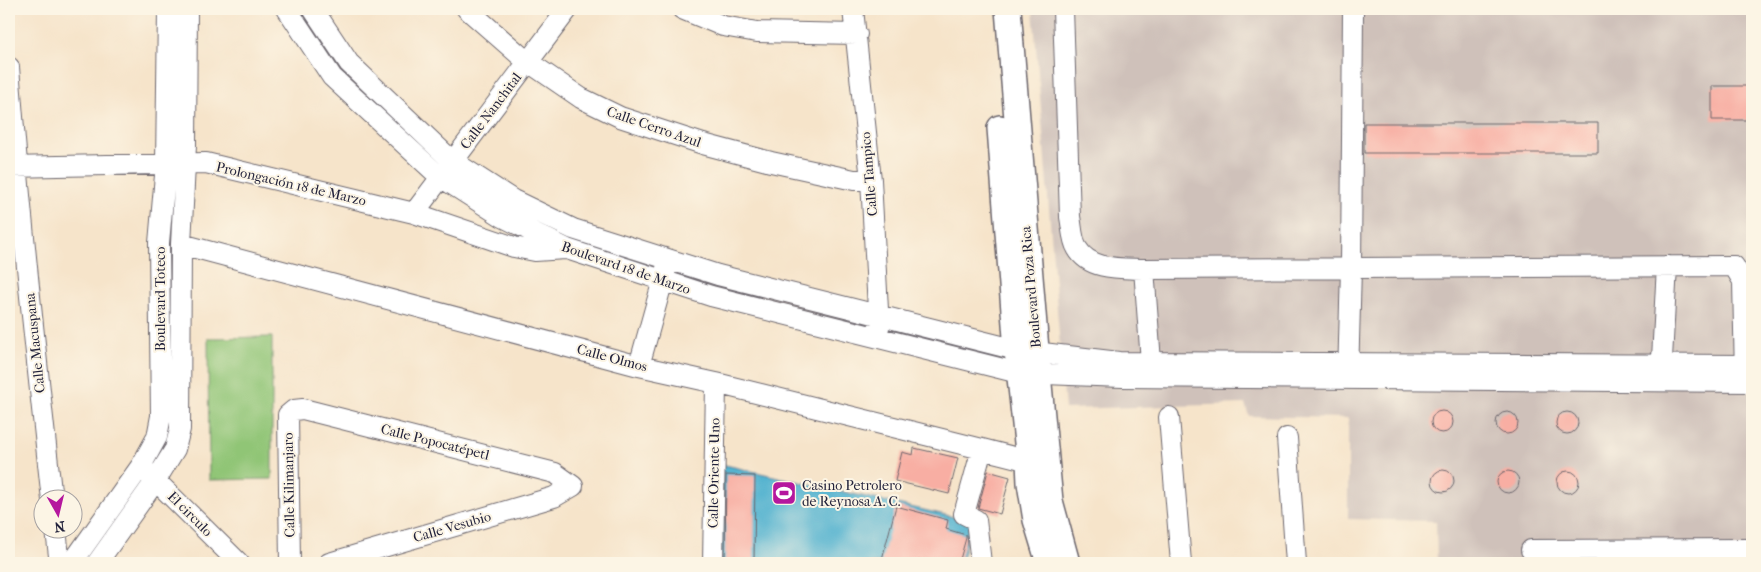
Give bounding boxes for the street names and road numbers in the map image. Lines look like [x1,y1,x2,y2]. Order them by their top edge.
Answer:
street label: Calle Nanchital [457,69,525,153]
street label: Calle Cerro Azul [605,103,704,151]
street label: Calle Tampico [857,131,881,217]
street label: Prolongación 18 de Marzo [214,158,368,210]
street label: Boulevard Poza Rica [1017,225,1045,349]
street label: Boulevard 18 de Marzo [559,238,693,298]
street label: Boulevard Toteco [152,247,169,351]
street label: Calle Macuspana [21,292,49,394]
street label: Calle Olmos [575,340,649,376]
street label: Calle Oriente Uno [705,418,723,528]
street label: Calle Popocatépetl [379,420,491,464]
street label: Calle Kilimanjaro [280,432,298,538]
street label: El circulo [164,488,216,540]
street label: Calle Vesubio [411,508,493,546]

